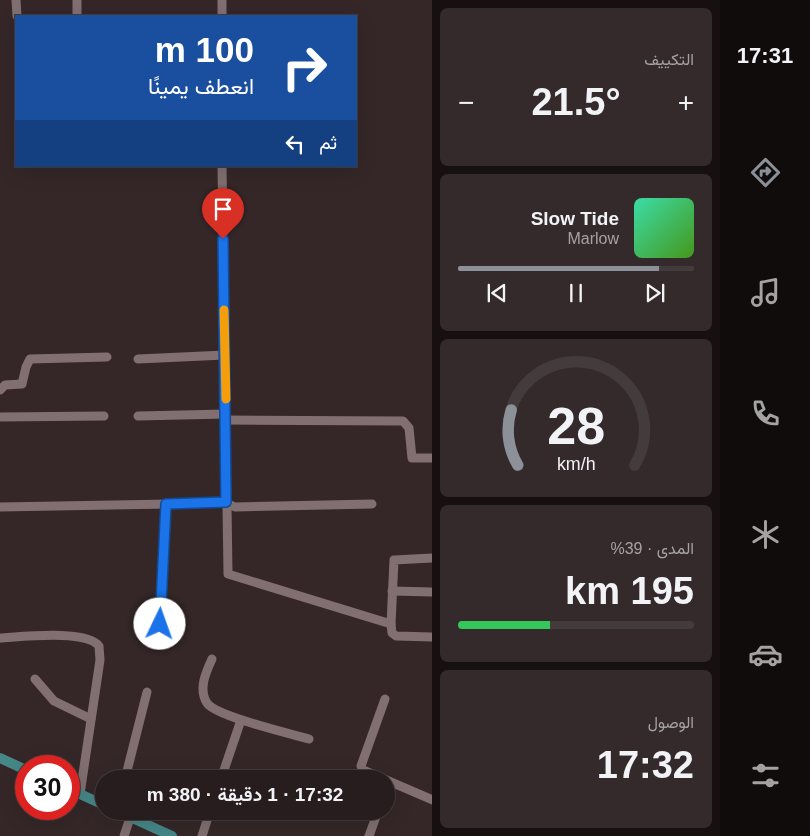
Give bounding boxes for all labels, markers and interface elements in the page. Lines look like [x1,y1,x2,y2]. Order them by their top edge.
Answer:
text: 100 m [155,30,254,69]
icon: right [272,35,337,100]
text: 17:31 [737,43,793,68]
text: التكييف [644,51,694,68]
text: انعطف يمينًا [148,74,254,99]
text: 21.5° [531,81,621,123]
text: − [458,87,474,118]
text: + [678,87,694,118]
icon: left [281,130,309,158]
text: ثم [319,132,337,153]
icon: directions [748,155,783,190]
pin [202,188,244,239]
icon: arrive [209,195,237,223]
text: Slow Tide [531,208,619,229]
text: Marlow [567,230,619,247]
icon: music [748,275,783,310]
icon: previous [483,279,511,307]
icon: pause [562,279,590,307]
icon: next [641,279,669,307]
icon: phone [748,396,783,431]
text: 28 [547,397,605,455]
text: km/h [557,454,595,474]
icon: climate [748,517,783,552]
text: المدى · 39% [610,540,694,557]
text: 195 km [565,570,694,612]
position arrow [133,597,185,649]
icon: car [748,637,783,672]
text: الوصول [648,714,694,731]
text: 17:32 [597,744,694,786]
speed limit sign: 30 [15,755,80,820]
icon: filters [748,758,783,793]
text: 17:32 · 1 دقيقة · 380 m [147,784,343,805]

